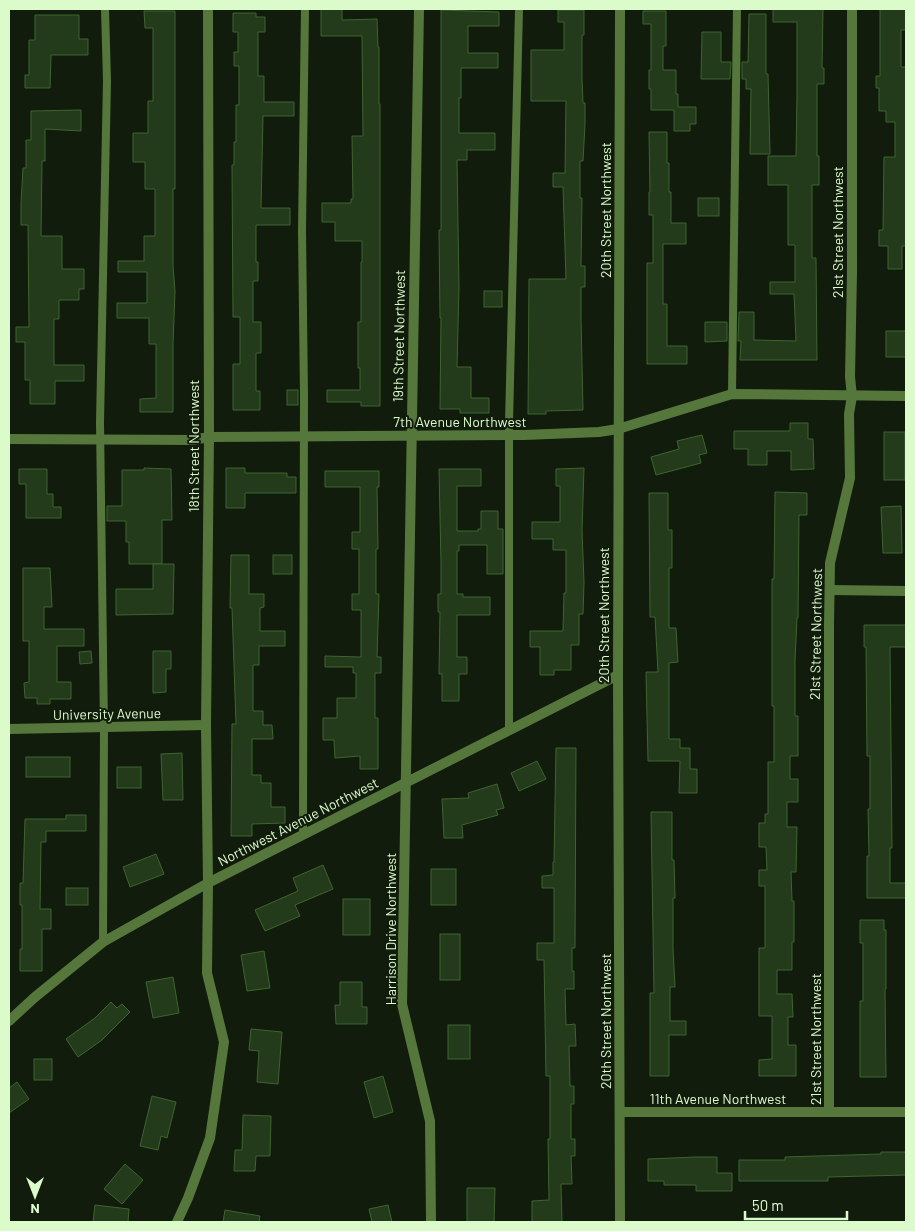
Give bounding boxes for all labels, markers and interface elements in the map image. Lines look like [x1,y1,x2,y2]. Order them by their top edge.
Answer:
street label: 20th Street Northwest [597,142,614,278]
street label: 21st Street Northwest [829,166,846,298]
street label: 19th Street Northwest [389,270,408,402]
street label: 18th Street Northwest [185,380,202,512]
street label: 7th Avenue Northwest [393,413,527,430]
street label: 20th Street Northwest [595,547,612,683]
street label: 21st Street Northwest [806,568,825,700]
street label: University Avenue [53,704,161,723]
street label: Northwest Avenue Northwest [215,774,381,870]
street label: Harrison Drive Northwest [382,853,399,1005]
street label: 20th Street Northwest [597,953,614,1089]
street label: 21st Street Northwest [807,973,824,1105]
street label: 11th Avenue Northwest [650,1090,786,1107]
north arrow [10,1171,60,1221]
scale bar [745,1188,848,1220]
text: 50 m [752,1196,784,1214]
text: N [30,1201,40,1218]

